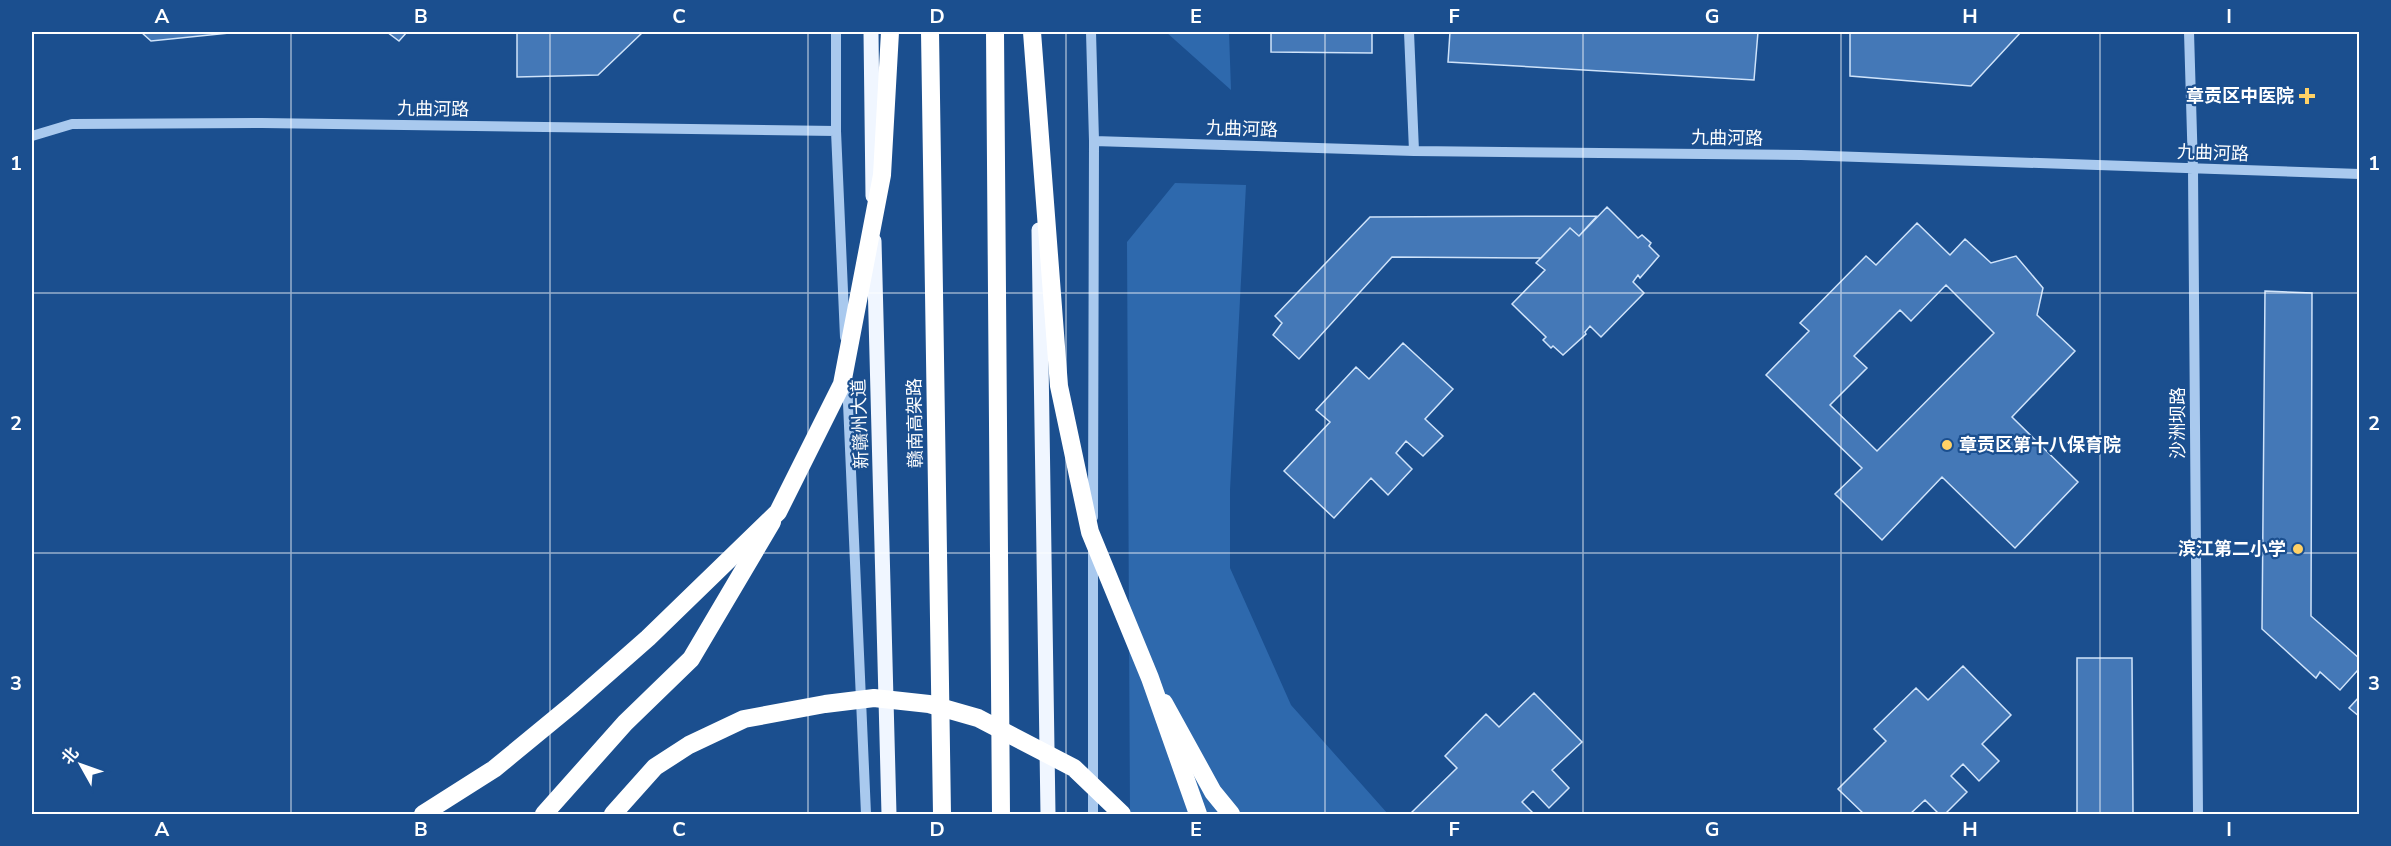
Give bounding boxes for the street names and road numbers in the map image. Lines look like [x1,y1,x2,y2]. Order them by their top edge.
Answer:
street label: 九曲河路 [397,96,469,122]
street label: 九曲河路 [1206,116,1278,142]
street label: 九曲河路 [1691,125,1763,151]
street label: 九曲河路 [2177,140,2249,166]
street label: 赣南高架路 [902,378,928,468]
street label: 新赣州大道 [846,379,874,469]
street label: 沙洲坝路 [2166,387,2190,459]

